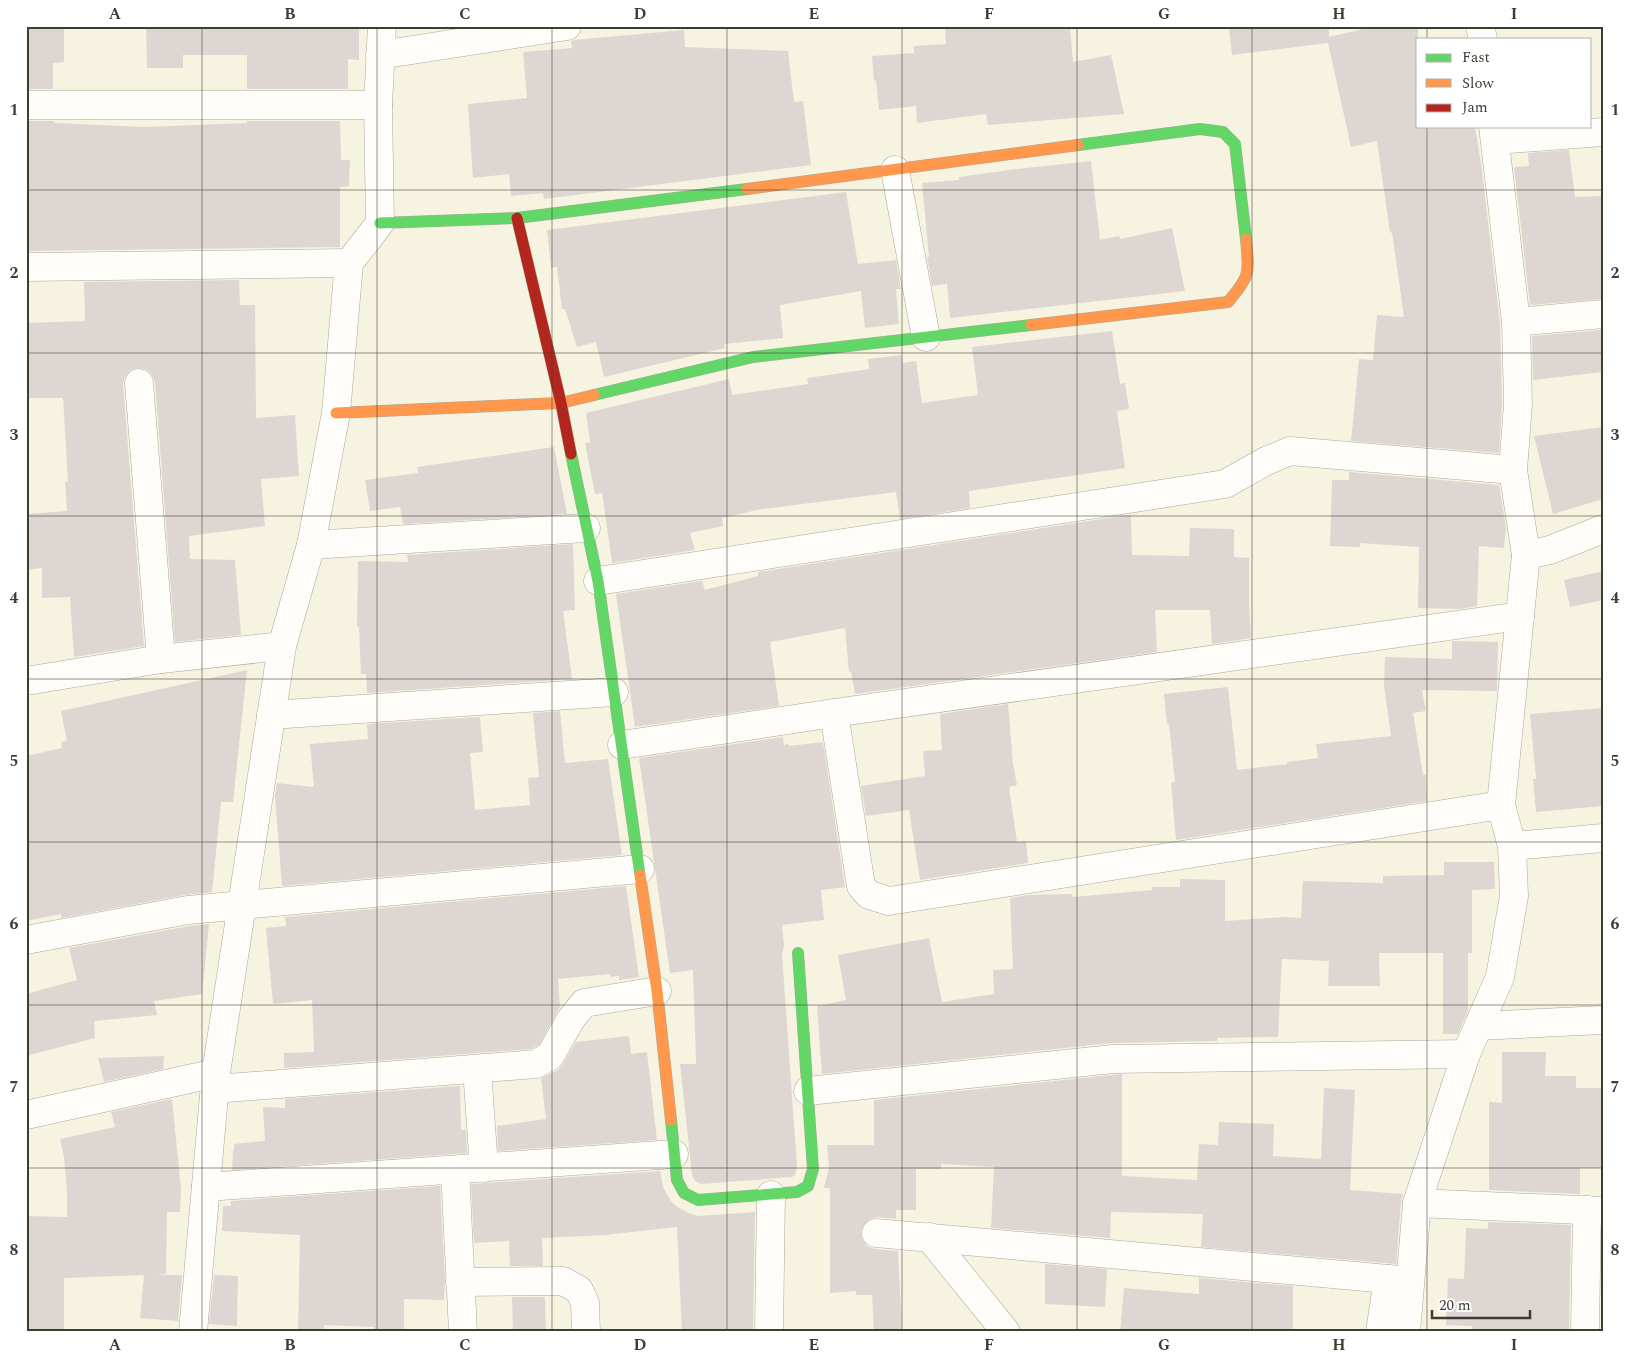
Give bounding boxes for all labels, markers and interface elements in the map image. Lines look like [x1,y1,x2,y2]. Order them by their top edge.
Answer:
text: A [109,2,122,26]
text: B [284,2,296,26]
text: C [459,2,471,26]
text: D [634,2,647,26]
text: E [809,2,819,26]
text: F [984,2,994,26]
text: G [1158,2,1170,26]
text: H [1332,2,1346,26]
text: I [1511,2,1517,26]
legend [1416,38,1592,128]
text: Fast [1462,46,1490,69]
text: Slow [1462,72,1494,95]
text: Jam [1462,96,1488,119]
text: 1 [10,98,18,122]
text: 1 [1611,98,1619,122]
text: 2 [10,261,19,285]
text: 2 [1611,261,1620,285]
text: 3 [10,423,19,447]
text: 3 [1611,423,1620,447]
text: 4 [10,586,19,610]
text: 4 [1611,586,1620,610]
text: 5 [10,749,18,773]
text: 5 [1611,749,1619,773]
text: 6 [10,912,19,936]
text: 6 [1611,912,1620,936]
text: 7 [10,1075,19,1099]
text: 7 [1611,1075,1620,1099]
text: 8 [10,1238,19,1262]
text: 8 [1611,1238,1620,1262]
scale bar [1432,1288,1529,1320]
text: 20 m [1439,1294,1471,1317]
text: A [109,1333,122,1357]
text: B [284,1333,296,1357]
text: C [459,1333,471,1357]
text: D [634,1333,647,1357]
text: E [809,1333,819,1357]
text: F [984,1333,994,1357]
text: G [1158,1333,1170,1357]
text: H [1332,1333,1346,1357]
text: I [1511,1333,1517,1357]

